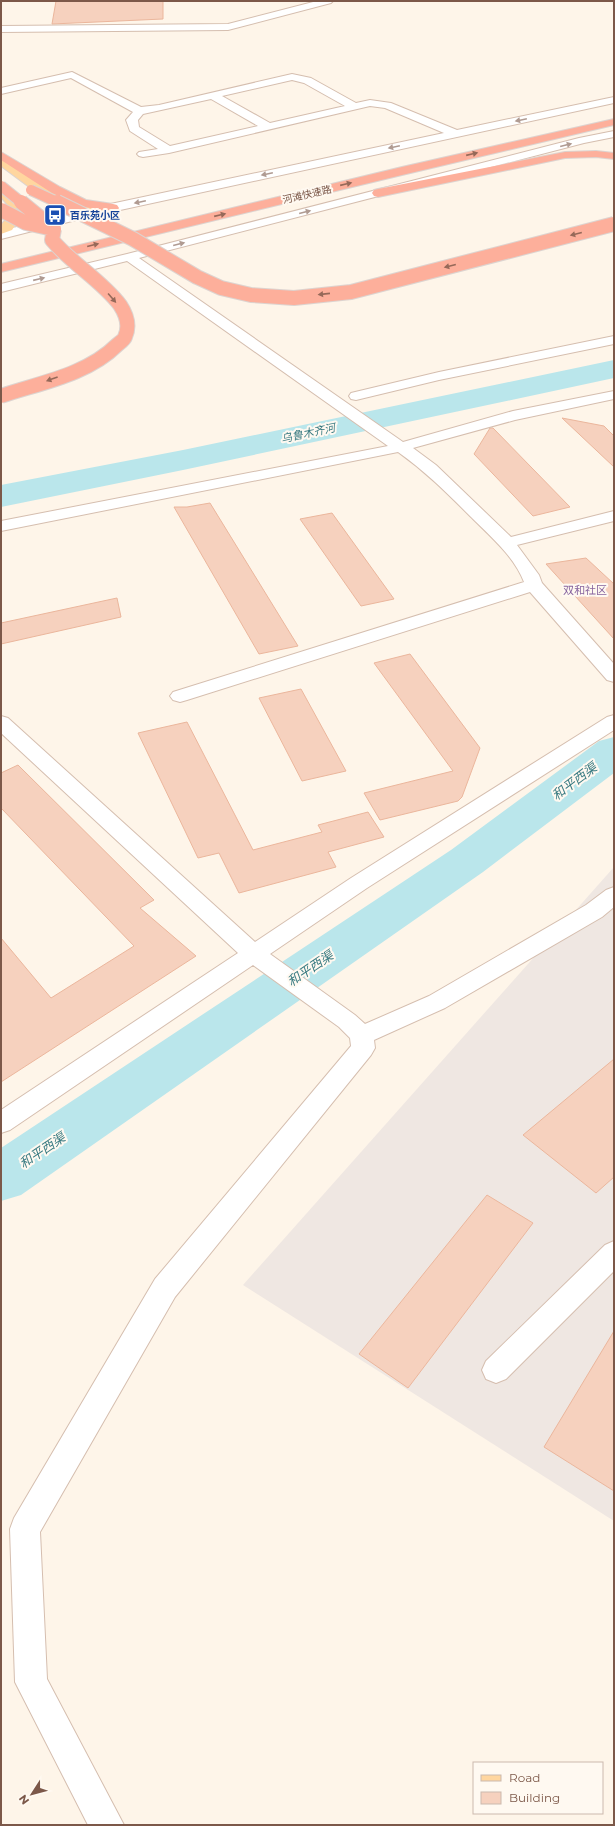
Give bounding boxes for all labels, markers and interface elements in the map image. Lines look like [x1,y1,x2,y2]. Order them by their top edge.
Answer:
one-way arrow [515,118,527,124]
one-way arrow [560,141,572,147]
one-way arrow [388,145,400,151]
one-way arrow [466,151,479,157]
one-way arrow [261,172,273,178]
one-way arrow [340,181,352,187]
street label: 河滩快速路 [281,183,333,206]
one-way arrow [134,200,146,206]
bus stop icon: 百乐苑小区 [42,202,68,228]
place label: 百乐苑小区 [70,209,120,222]
one-way arrow [299,209,311,215]
one-way arrow [213,211,226,217]
one-way arrow [570,231,582,237]
one-way arrow [173,241,185,247]
one-way arrow [87,242,99,248]
one-way arrow [444,263,456,269]
one-way arrow [33,275,45,281]
one-way arrow [318,291,330,298]
one-way arrow [107,292,116,303]
one-way arrow [46,377,58,383]
water label: 乌鲁木齐河 [280,420,338,446]
district label: 双和社区 [563,583,607,597]
water label: 和平西渠 [548,758,601,803]
water label: 和平西渠 [284,946,338,989]
water label: 和平西渠 [16,1128,70,1171]
legend [473,1762,603,1814]
text: Road [509,1770,540,1785]
north arrow [12,1774,52,1814]
text: Building [509,1790,560,1805]
text: N [16,1792,32,1808]

